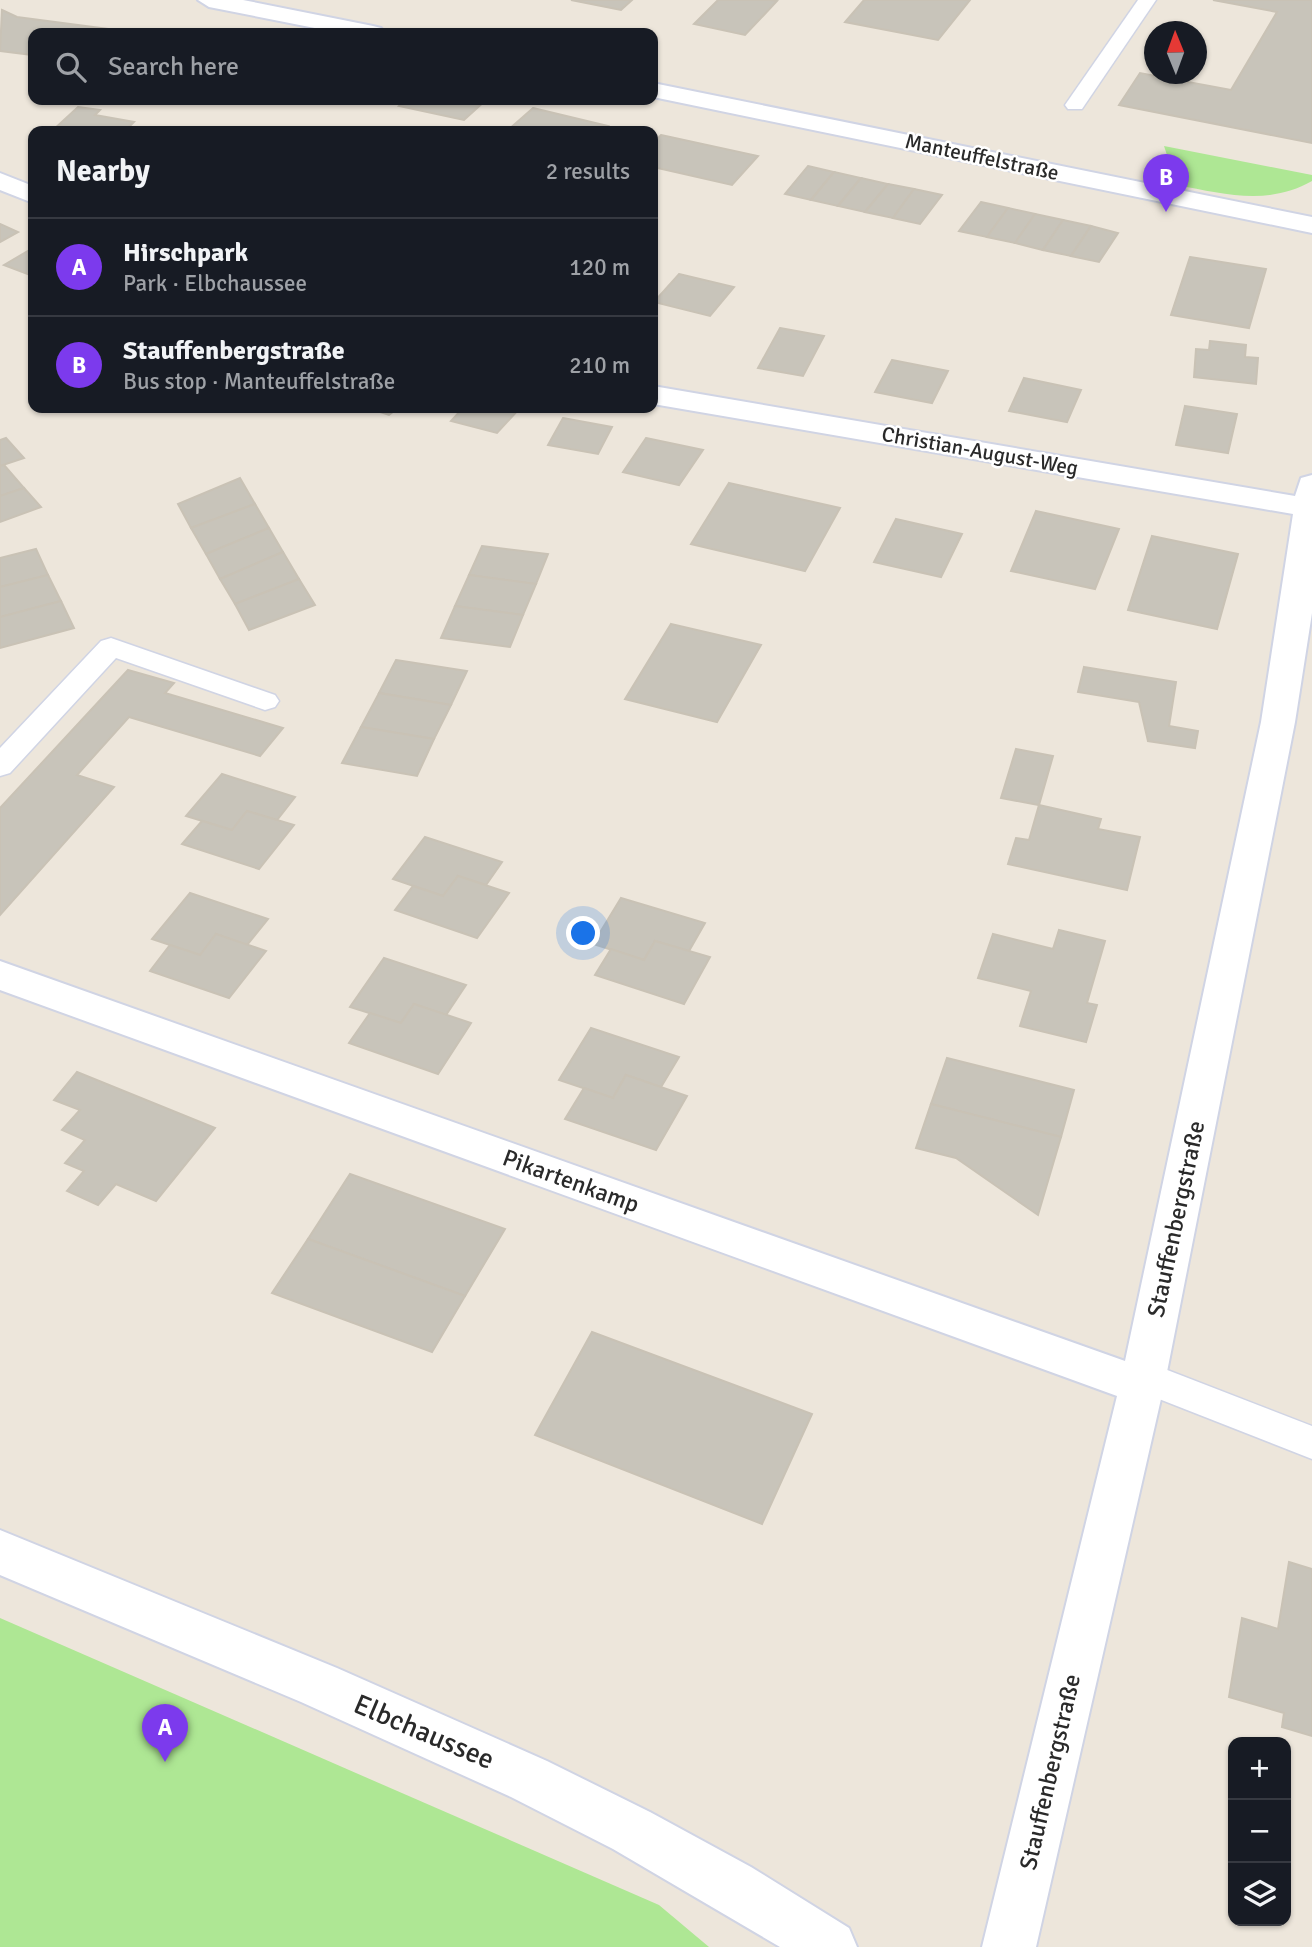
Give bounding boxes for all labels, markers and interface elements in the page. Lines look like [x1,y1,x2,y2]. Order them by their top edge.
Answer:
north arrow [1144,21,1207,84]
search box [28,28,658,105]
icon: search [52,48,90,86]
text: Search here [108,51,239,83]
street label: Manteuffelstraße [903,128,1061,186]
text: Nearby [56,153,150,190]
pin: B [1143,154,1189,212]
text: 2 results [546,157,630,186]
text: Hirschpark [123,237,248,269]
text: A [72,253,86,282]
text: 120 m [569,253,630,282]
text: Park · Elbchaussee [123,269,307,298]
text: Stauffenbergstraße [123,335,345,367]
text: B [72,351,86,380]
text: 210 m [569,351,630,380]
text: Bus stop · Manteuffelstraße [123,367,395,396]
street label: Christian-August-Weg [880,421,1080,481]
your location [566,916,600,950]
street label: Stauffenbergstraße [1141,1118,1211,1320]
street label: Pikartenkamp [499,1142,643,1220]
street label: Stauffenbergstraße [1013,1671,1087,1873]
street label: Elbchaussee [349,1687,499,1777]
pin: A [142,1704,188,1762]
map controls [1228,1737,1291,1926]
button: + [1228,1737,1291,1800]
button: − [1228,1800,1291,1863]
button: layers [1228,1863,1291,1926]

